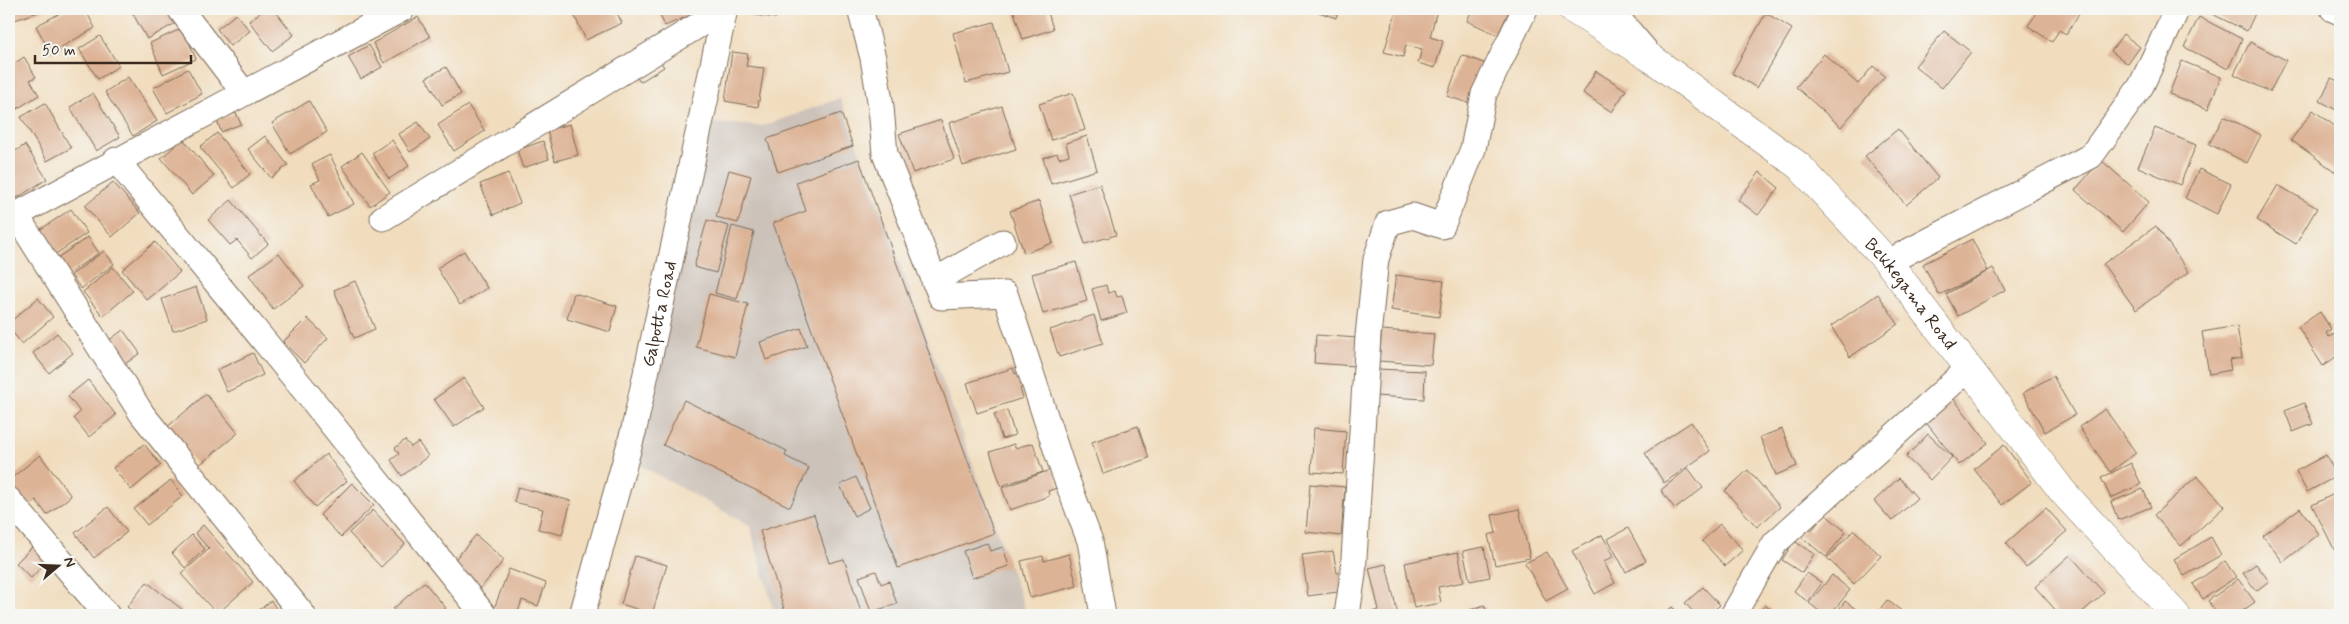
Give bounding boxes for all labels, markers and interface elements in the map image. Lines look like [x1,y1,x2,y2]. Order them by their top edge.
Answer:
scale bar [35,32,191,64]
text: 50 m [42,41,76,61]
street label: Bekkegama Road [1859,233,1962,355]
street label: Galpotta Road [637,259,683,369]
north arrow [32,542,82,592]
text: N [59,555,79,569]

